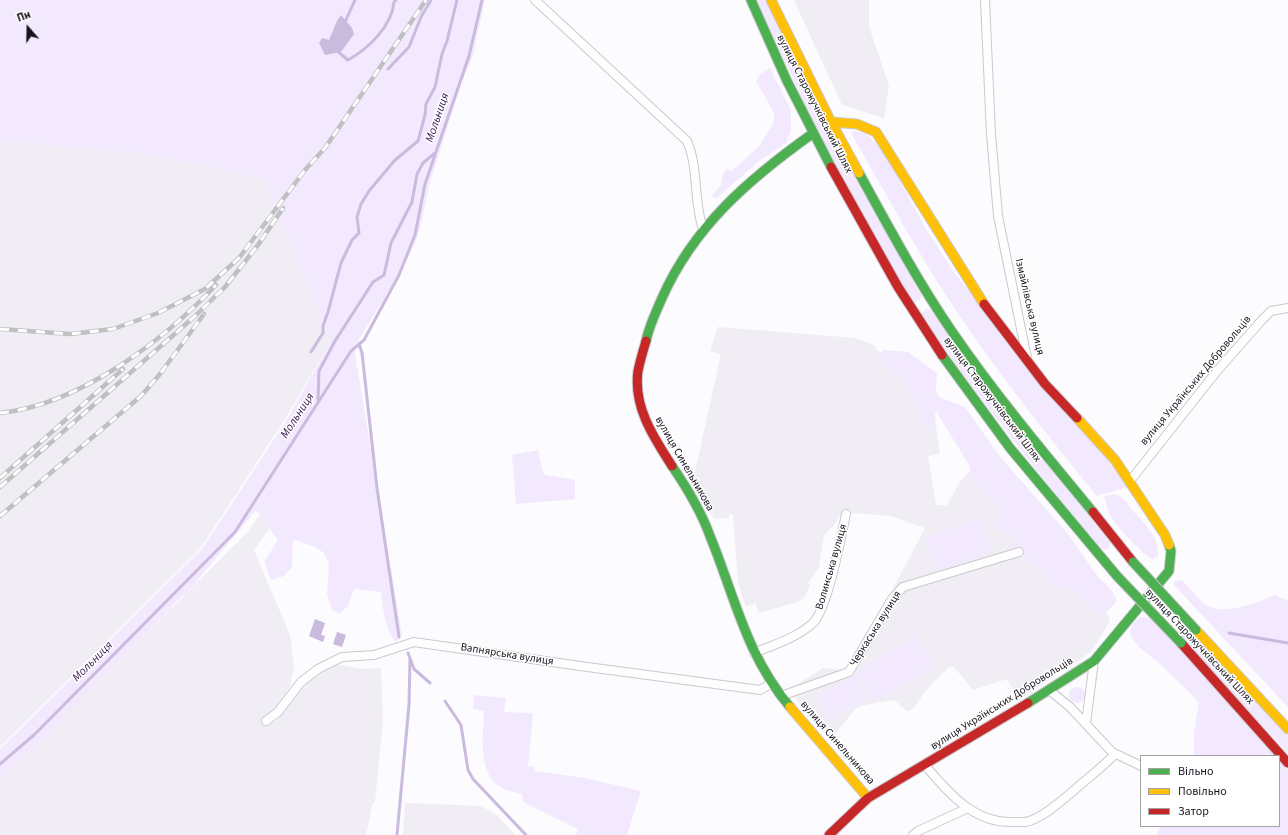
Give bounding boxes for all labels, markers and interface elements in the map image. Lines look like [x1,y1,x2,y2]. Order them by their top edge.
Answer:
text: Пн [15,7,33,26]
north arrow [8,8,48,48]
street label: вулиця Старожучківський Шлях [773,33,855,175]
water label: Мольниця [423,91,453,145]
street label: Ізмайлівська вулиця [1011,257,1047,357]
street label: вулиця Українських Добровольців [1138,313,1254,449]
street label: вулиця Старожучківський Шлях [941,335,1043,465]
water label: Мольниця [278,391,318,441]
street label: вулиця Синельникова [652,414,716,514]
street label: Волинська вулиця [813,523,851,611]
street label: вулиця Старожучківський Шлях [1142,586,1256,708]
street label: Черкаська вулиця [847,589,905,669]
water label: Мольниця [70,639,116,685]
street label: Вапнярська вулиця [460,641,554,669]
street label: вулиця Українських Добровольців [928,655,1076,753]
street label: вулиця Синельникова [797,698,877,788]
legend [1140,755,1280,827]
text: Вільно [1178,763,1214,780]
text: Повільно [1178,783,1227,800]
text: Затор [1178,803,1209,820]

